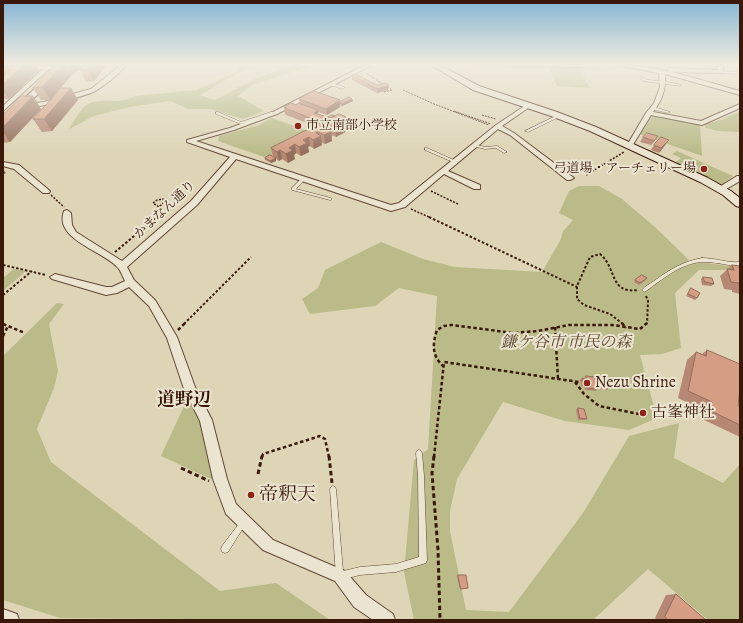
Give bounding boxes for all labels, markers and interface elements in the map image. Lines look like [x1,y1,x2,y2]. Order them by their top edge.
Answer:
place label: 市立南部小学校 [306,118,397,134]
marker: 市立南部小学校 [293,121,303,131]
place label: 弓道場・アーチェリー場 [553,161,696,177]
marker: 弓道場・アーチェリー場 [699,164,709,174]
street label: かまなん通り [131,178,199,242]
park label: 鎌ケ谷市 市民の森 [501,333,631,353]
place label: Nezu Shrine [595,373,676,393]
marker: Nezu Shrine [582,378,592,388]
district label: 道野辺 [157,390,211,412]
place label: 古峯神社 [651,403,715,423]
marker: 古峯神社 [638,408,648,418]
place label: 帝釈天 [259,484,316,506]
marker: 帝釈天 [246,490,256,500]

